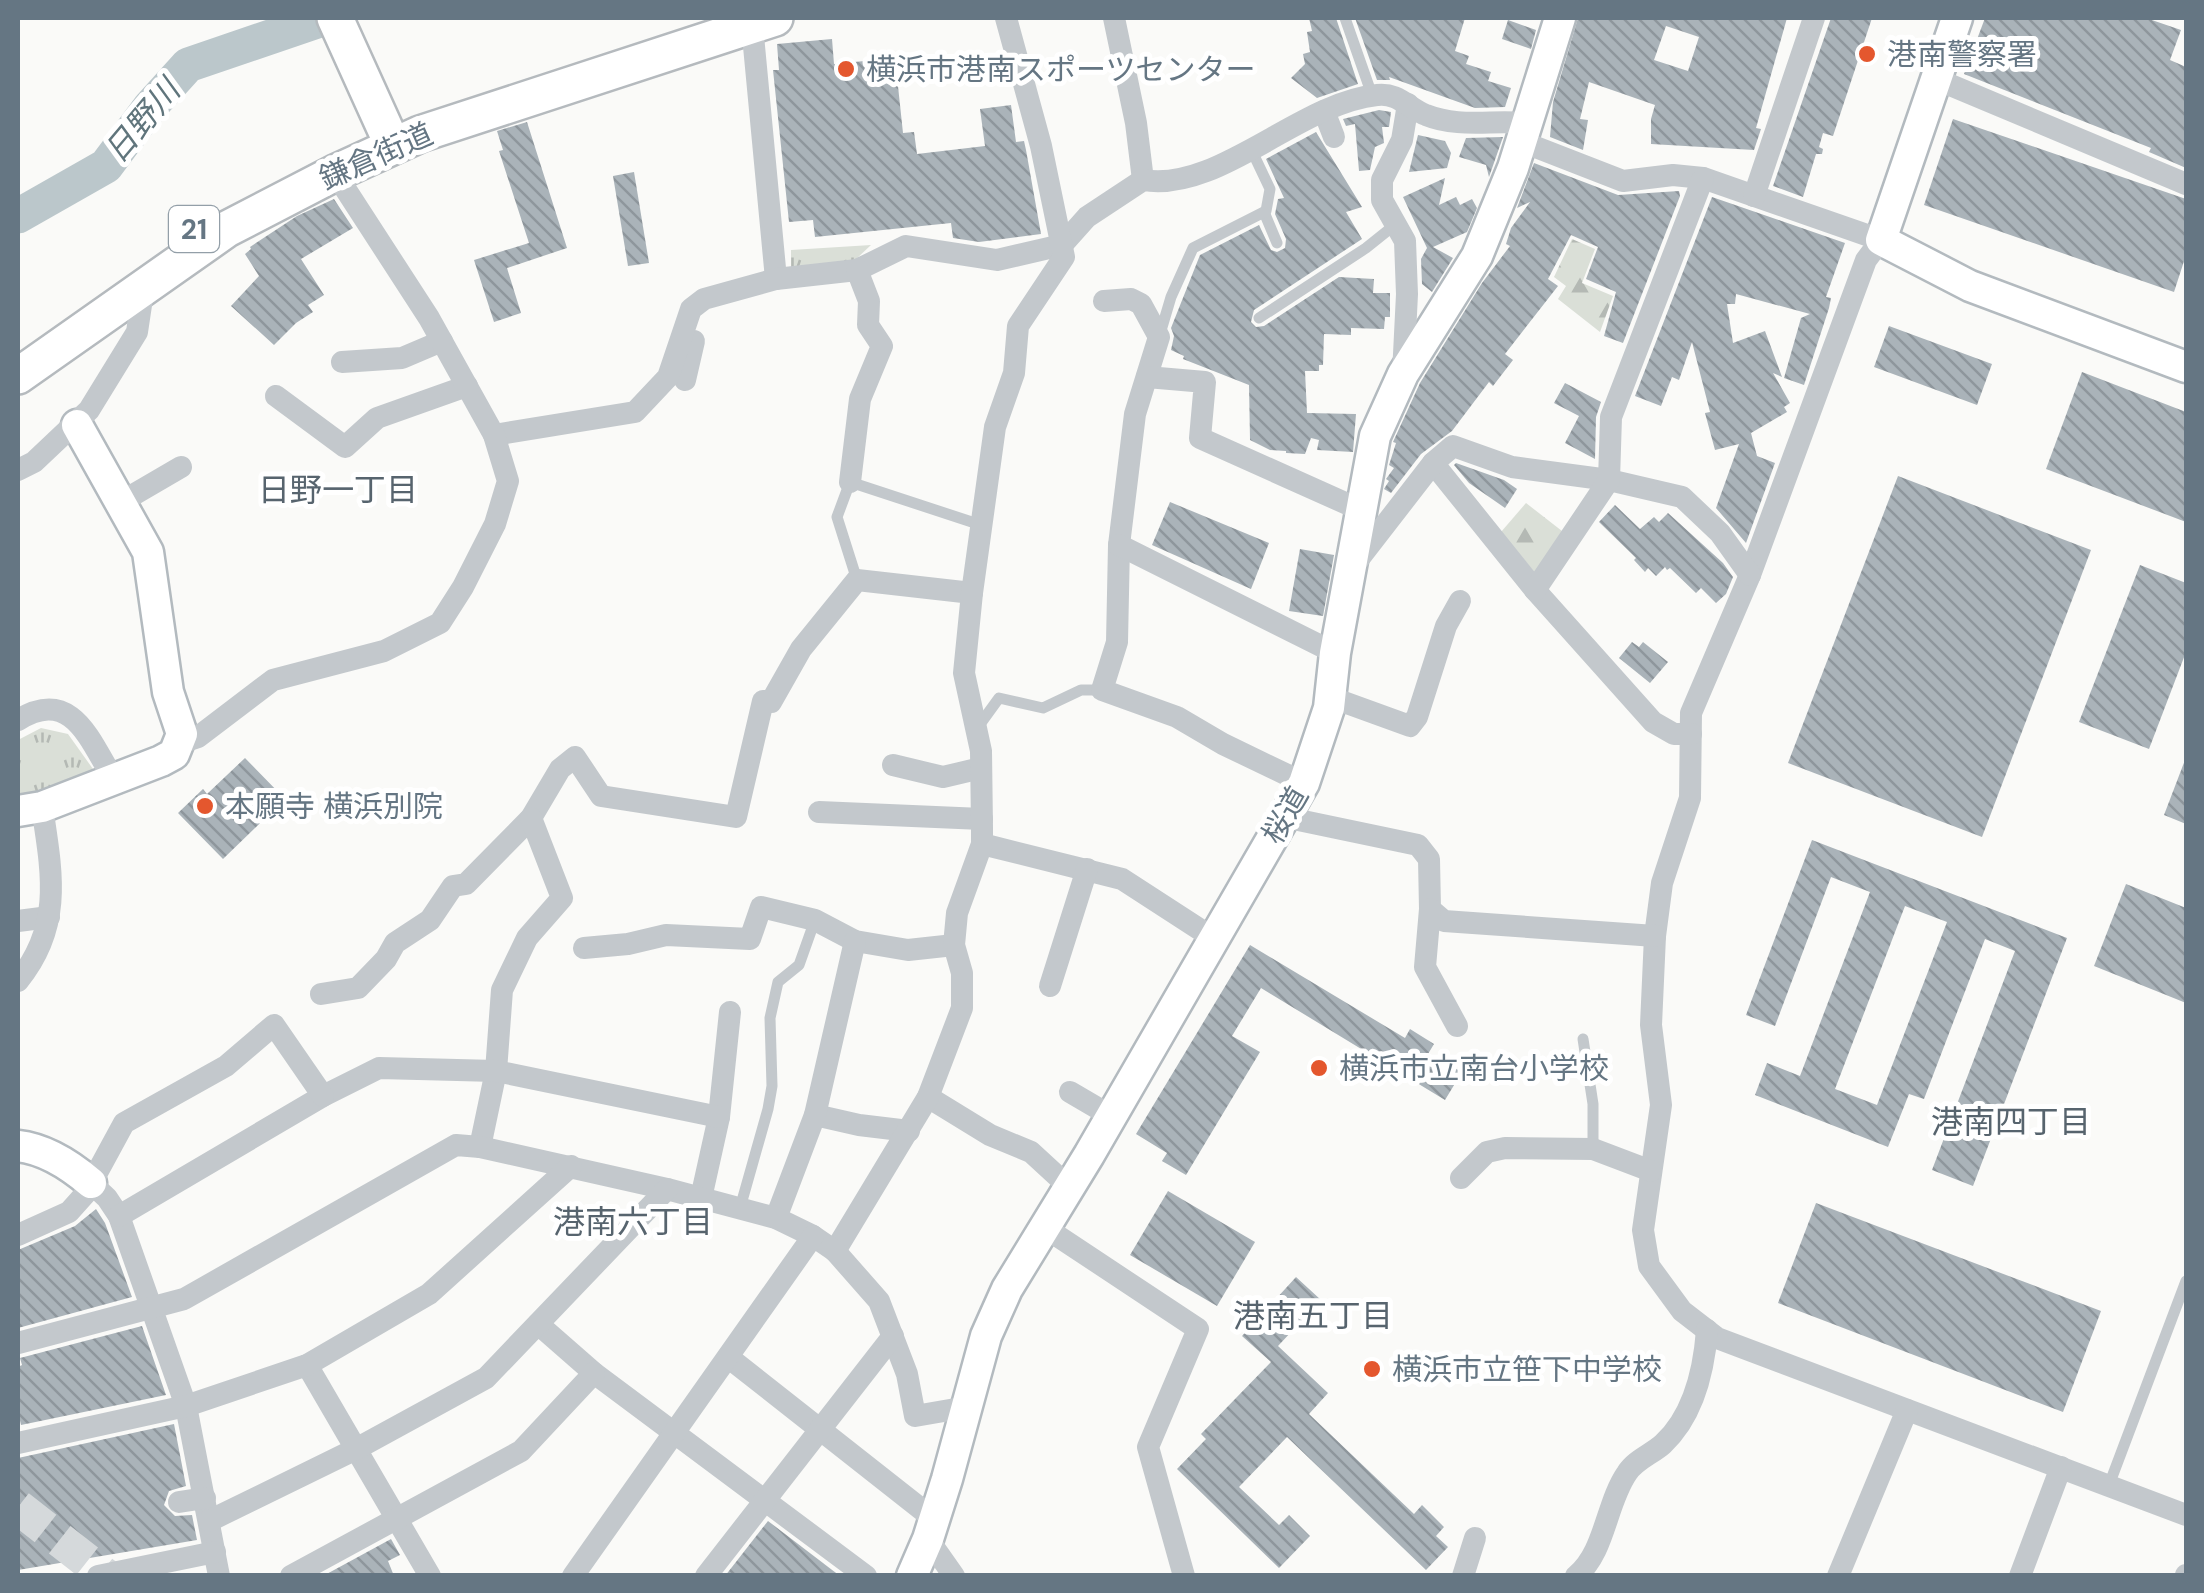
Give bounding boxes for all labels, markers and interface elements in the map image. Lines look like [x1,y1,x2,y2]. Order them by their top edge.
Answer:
place label: 港南警察署 [1887,35,2037,74]
marker: 港南警察署 [1856,43,1878,65]
place label: 横浜市港南スポーツセンター [866,50,1255,89]
marker: 横浜市港南スポーツセンター [835,58,857,80]
water label: 日野川 [95,68,191,171]
street label: 鎌倉街道 [313,114,439,198]
road number: 21 [169,206,219,252]
district label: 日野一丁目 [258,469,418,511]
street label: 桜道 [1253,779,1317,851]
place label: 本願寺 横浜別院 [225,787,443,826]
marker: 本願寺 横浜別院 [194,795,216,817]
place label: 横浜市立南台小学校 [1339,1049,1609,1088]
marker: 横浜市立南台小学校 [1308,1057,1330,1079]
district label: 港南四丁目 [1931,1101,2091,1143]
district label: 港南六丁目 [553,1201,713,1243]
district label: 港南五丁目 [1233,1295,1393,1337]
place label: 横浜市立笹下中学校 [1392,1350,1662,1389]
marker: 横浜市立笹下中学校 [1361,1358,1383,1380]

